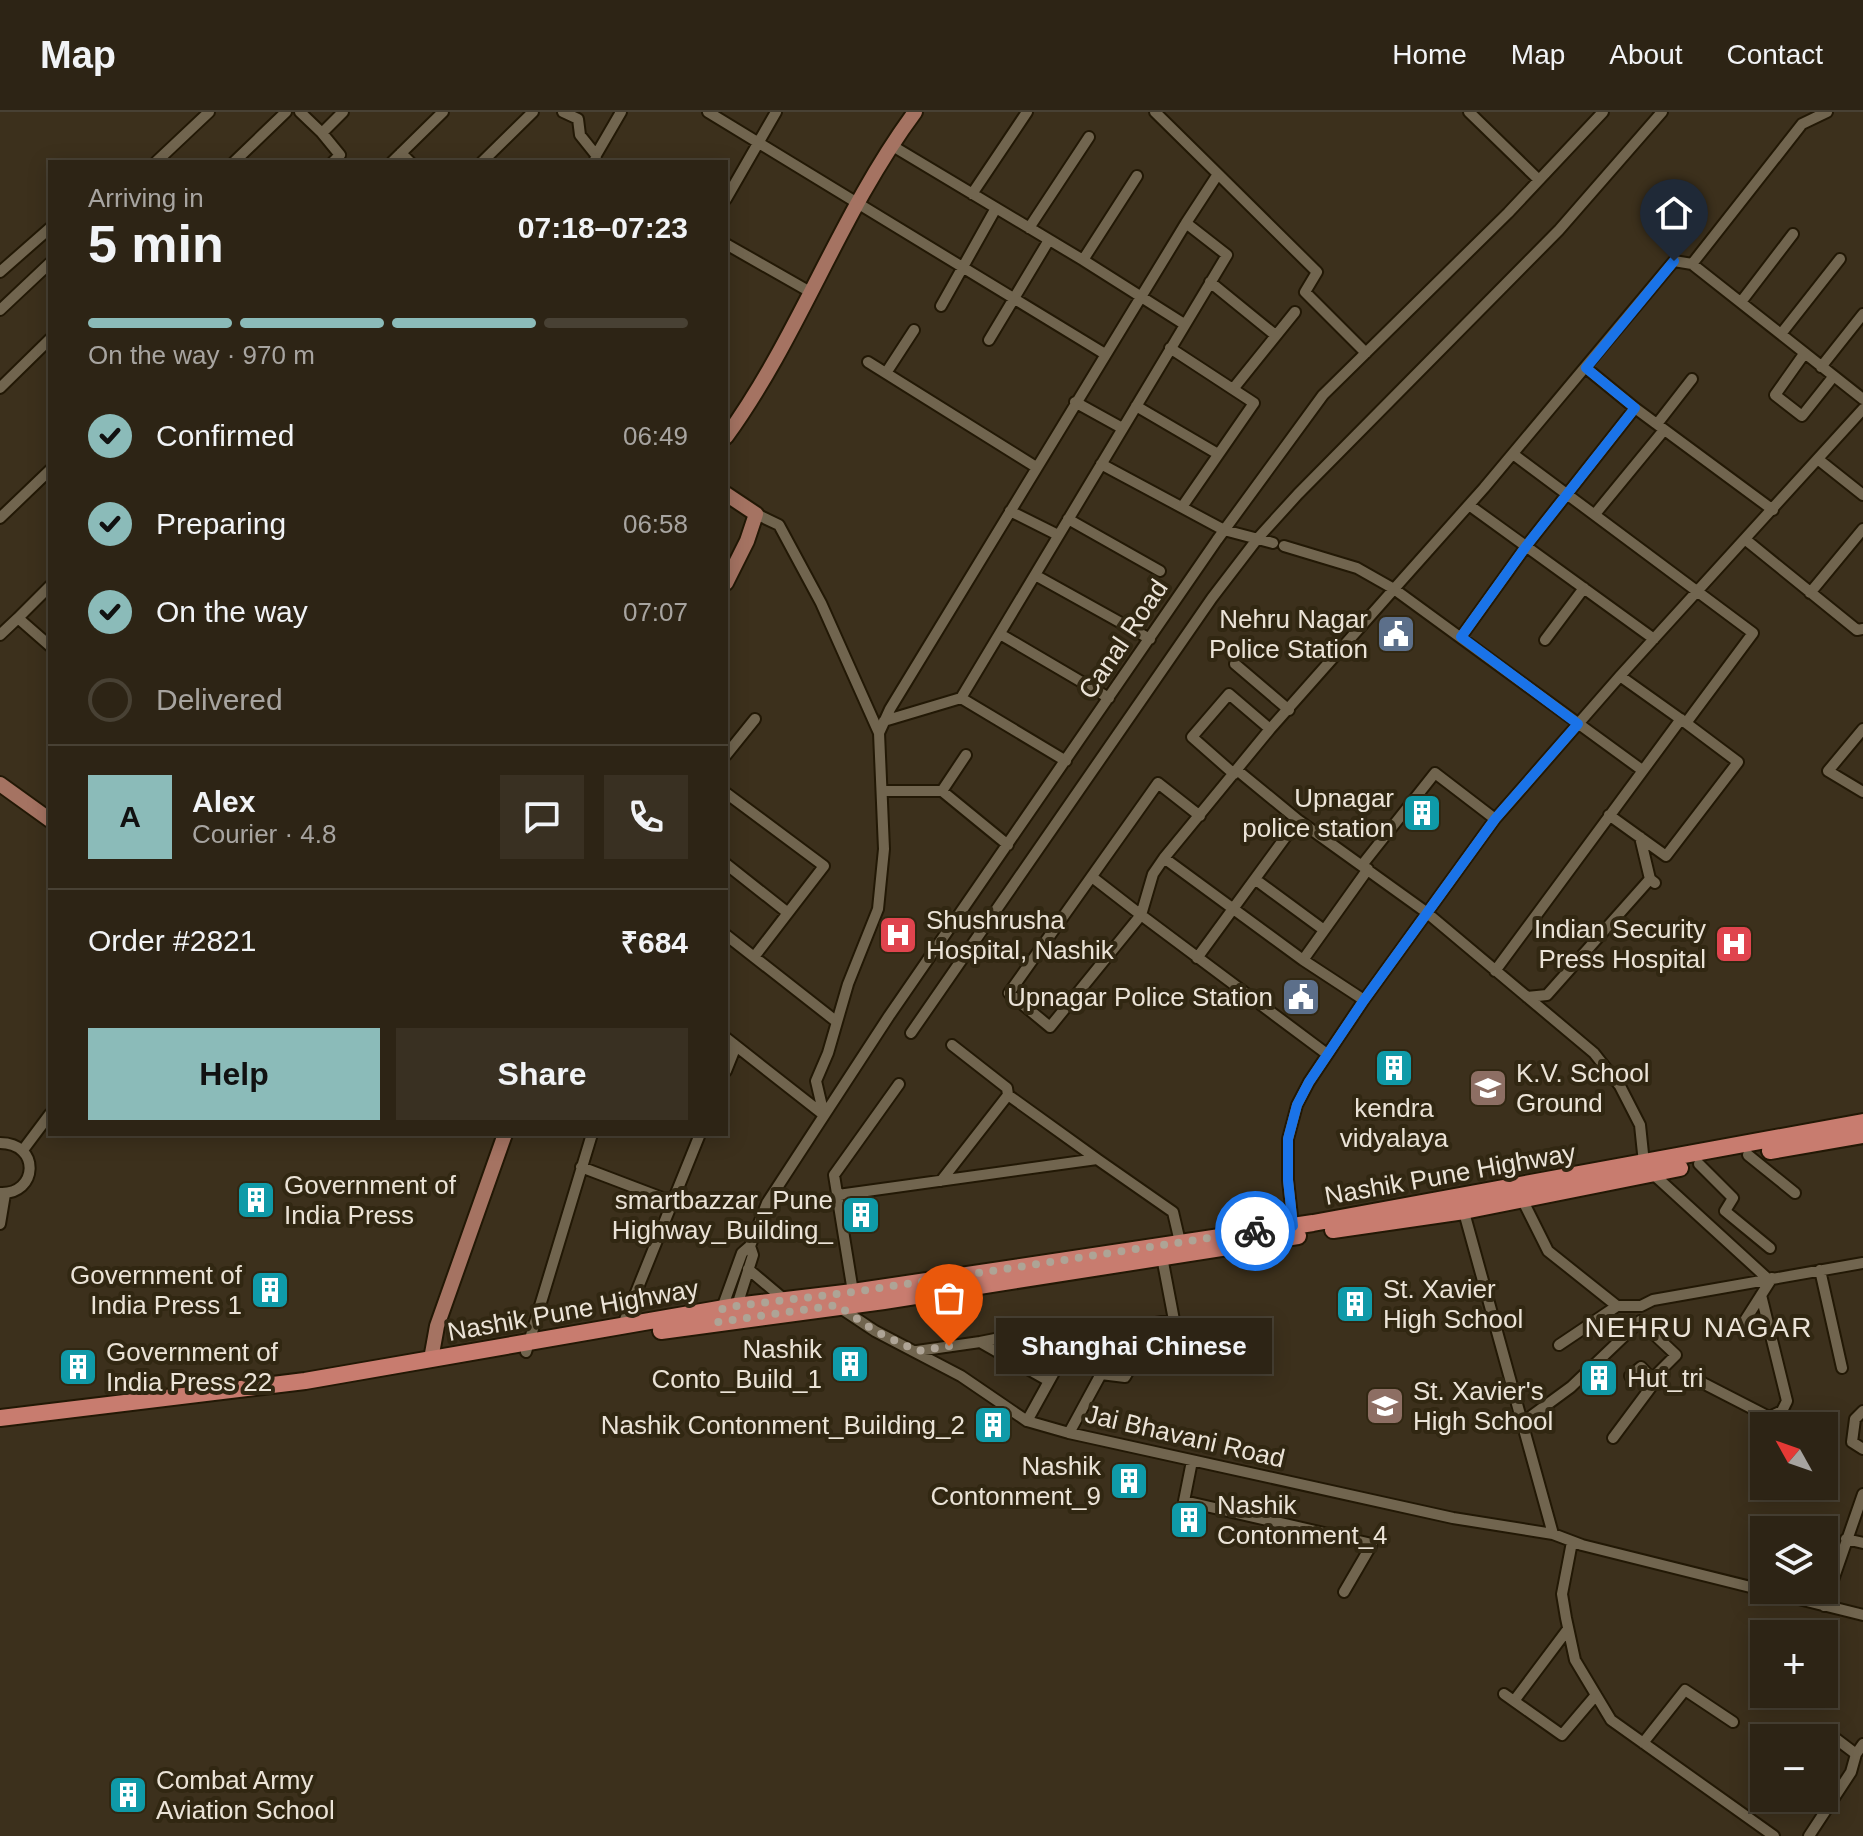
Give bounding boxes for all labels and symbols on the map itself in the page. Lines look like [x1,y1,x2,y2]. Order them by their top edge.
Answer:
pin [1640,179,1708,261]
street label: Canal Road [1072,574,1174,704]
place label: Nehru Nagar Police Station [1209,604,1368,664]
public building icon: Nehru Nagar Police Station [1375,613,1417,655]
place label: Upnagar police station [1242,783,1394,843]
building icon: Upnagar police station [1401,792,1443,834]
place label: Shushrusha Hospital, Nashik [926,905,1115,965]
hospital icon: Shushrusha Hospital, Nashik [877,914,919,956]
place label: Indian Security Press Hospital [1534,914,1706,974]
hospital icon: Indian Security Press Hospital [1713,923,1755,965]
public building icon: Upnagar Police Station [1280,976,1322,1018]
place label: Upnagar Police Station [1007,982,1273,1012]
building icon: kendra vidyalaya [1373,1047,1415,1089]
place label: K.V. School Ground [1516,1058,1649,1118]
school or university icon: K.V. School Ground [1467,1067,1509,1109]
place label: kendra vidyalaya [1340,1093,1449,1153]
street label: Nashik Pune Highway [1322,1137,1578,1211]
place label: Government of India Press [284,1170,457,1230]
building icon: Government of India Press [235,1179,277,1221]
place label: smartbazzar_Pune Highway_Building_ [612,1185,834,1245]
courier [1215,1191,1295,1271]
building icon: smartbazzar_Pune Highway_Building_ [840,1194,882,1236]
place label: Government of India Press 1 [70,1260,243,1320]
pin [915,1264,983,1346]
building icon: Government of India Press 1 [249,1269,291,1311]
street label: Nashik Pune Highway [445,1273,701,1347]
place label: St. Xavier High School [1383,1274,1523,1334]
building icon: St. Xavier High School [1334,1283,1376,1325]
district label: NEHRU NAGAR [1585,1312,1813,1343]
callout: Shanghai Chinese [997,1318,1273,1374]
place label: Nashik Conto_Build_1 [651,1334,823,1394]
place label: Government of India Press 22 [106,1337,279,1397]
building icon: Nashik Conto_Build_1 [829,1343,871,1385]
building icon: Government of India Press 22 [57,1346,99,1388]
building icon: Hut_tri [1578,1357,1620,1399]
place label: Hut_tri [1627,1363,1704,1393]
place label: St. Xavier's High School [1413,1376,1553,1436]
school or university icon: St. Xavier's High School [1364,1385,1406,1427]
street label: Jai Bhavani Road [1082,1398,1288,1474]
building icon: Nashik Contonment_Building_2 [972,1404,1014,1446]
place label: Nashik Contonment_Building_2 [601,1410,965,1440]
north arrow [1750,1412,1838,1500]
place label: Nashik Contonment_9 [930,1451,1102,1511]
building icon: Nashik Contonment_9 [1108,1460,1150,1502]
place label: Nashik Contonment_4 [1217,1490,1388,1550]
building icon: Nashik Contonment_4 [1168,1499,1210,1541]
place label: Combat Army Aviation School [156,1765,335,1825]
building icon: Combat Army Aviation School [107,1774,149,1816]

